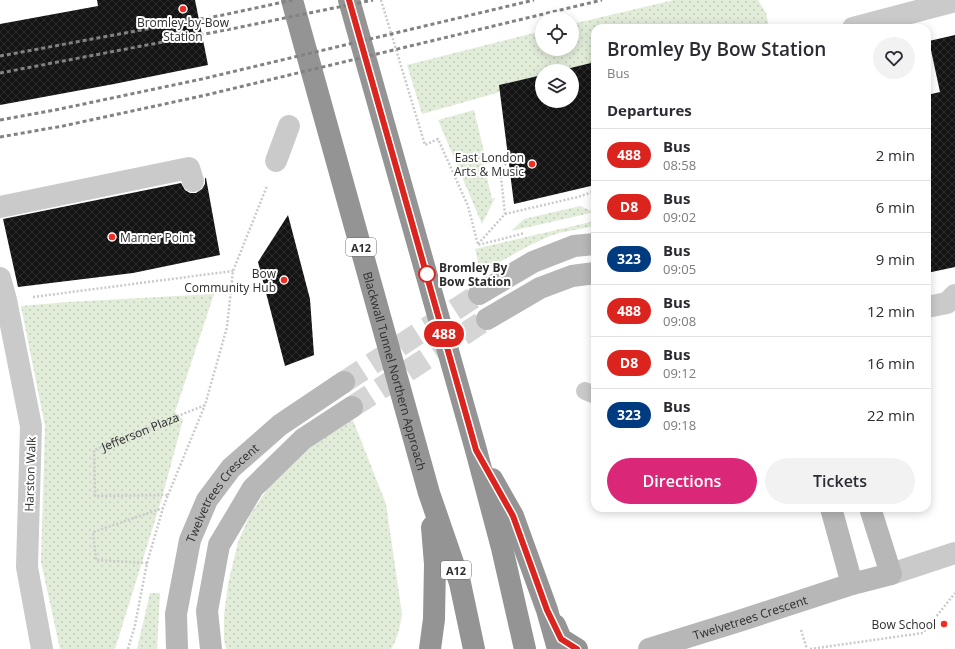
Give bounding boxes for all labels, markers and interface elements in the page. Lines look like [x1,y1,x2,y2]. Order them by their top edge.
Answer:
marker: Bromley-by-Bow Station [178,4,188,14]
map controls [535,12,579,108]
button: locate [535,12,579,56]
place label: Bromley-by-Bow Station [137,14,230,45]
text: Bromley By Bow Station [607,36,826,62]
button: heart [873,37,915,79]
button: layers [535,64,579,108]
text: Bus [607,64,630,82]
text: Departures [607,100,692,120]
text: Bus [663,136,690,156]
text: 488 [617,145,641,164]
text: 2 min [876,145,915,165]
place label: East London Arts & Music [454,149,524,180]
text: 08:58 [663,156,696,174]
marker: East London Arts & Music [527,159,537,169]
text: Bus [663,188,690,208]
text: D8 [620,197,638,216]
text: 6 min [876,197,915,217]
text: 09:02 [663,208,696,226]
place label: Marner Point [120,229,194,246]
marker: Marner Point [107,232,117,242]
road number: A12 [346,238,376,256]
text: Bus [663,240,690,260]
text: 323 [617,249,641,268]
text: 9 min [876,249,915,269]
place label: Bromley By Bow Station [439,259,511,290]
text: 09:05 [663,260,696,278]
place label: Bow Community Hub [184,265,277,296]
marker: Bromley By Bow Station [418,265,436,283]
street label: Blackwall Tunnel Northern Approach [359,270,431,472]
marker: Bow Community Hub [279,275,289,285]
text: Bus [663,292,690,312]
text: 488 [617,301,641,320]
text: 12 min [867,301,915,321]
text: 09:08 [663,312,696,330]
line badge: 488 [421,321,467,347]
text: 488 [432,324,456,343]
text: Bus [663,344,690,364]
text: D8 [620,353,638,372]
text: 16 min [867,353,915,373]
text: 09:12 [663,364,696,382]
text: Bus [663,396,690,416]
text: 323 [617,405,641,424]
text: 22 min [867,405,915,425]
street label: Jefferson Plaza [98,408,181,455]
text: 09:18 [663,416,696,434]
street label: Harston Walk [20,435,40,512]
street label: Twelvetrees Crescent [181,439,262,545]
button: Directions [607,458,757,504]
button: Tickets [765,458,915,504]
road number: A12 [441,561,471,579]
street label: Twelvetrees Crescent [691,591,809,643]
place label: Bow School [871,616,936,633]
marker: Bow School [939,619,949,629]

